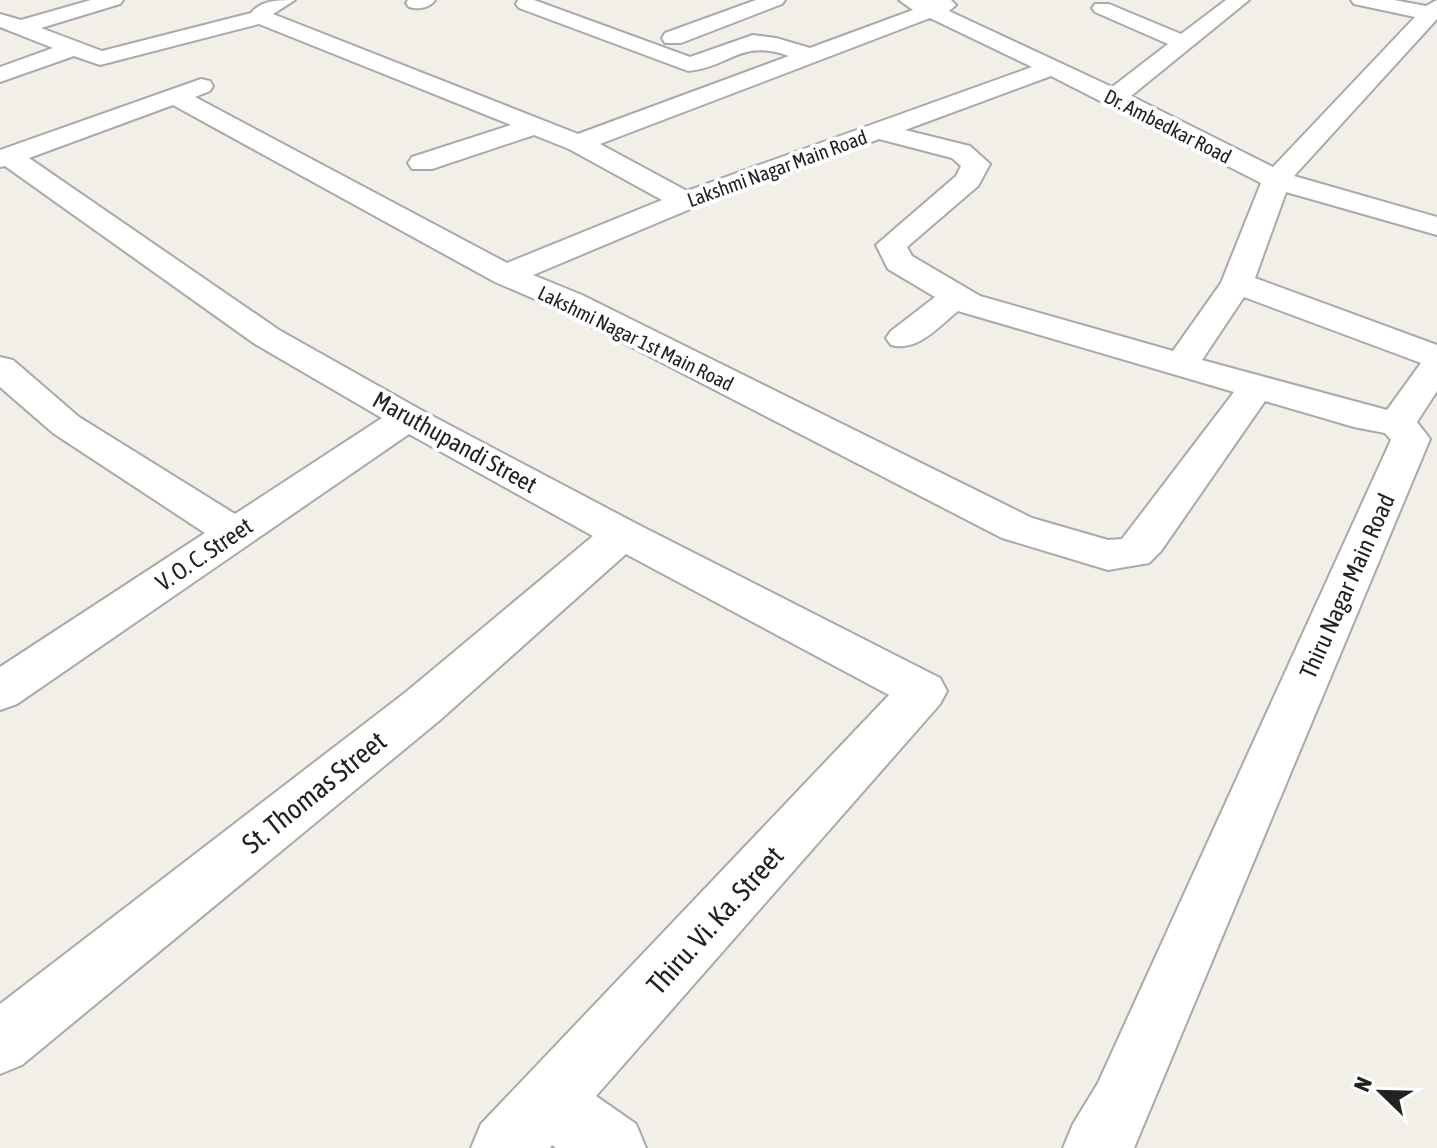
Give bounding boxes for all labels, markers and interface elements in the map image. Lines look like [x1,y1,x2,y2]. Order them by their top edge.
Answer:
street label: Dr. Ambedkar Road [1101,84,1235,168]
street label: Lakshmi Nagar Main Road [684,125,870,211]
street label: Lakshmi Nagar 1st Main Road [535,281,737,395]
street label: Maruthupandi Street [368,386,542,498]
street label: Thiru Nagar Main Road [1294,489,1400,683]
street label: V. O. C. Street [151,512,257,596]
street label: St. Thomas Street [236,724,392,860]
street label: Thiru. Vi. Ka. Street [640,840,790,1000]
north arrow [1341,1052,1421,1132]
text: N [1348,1073,1377,1095]

